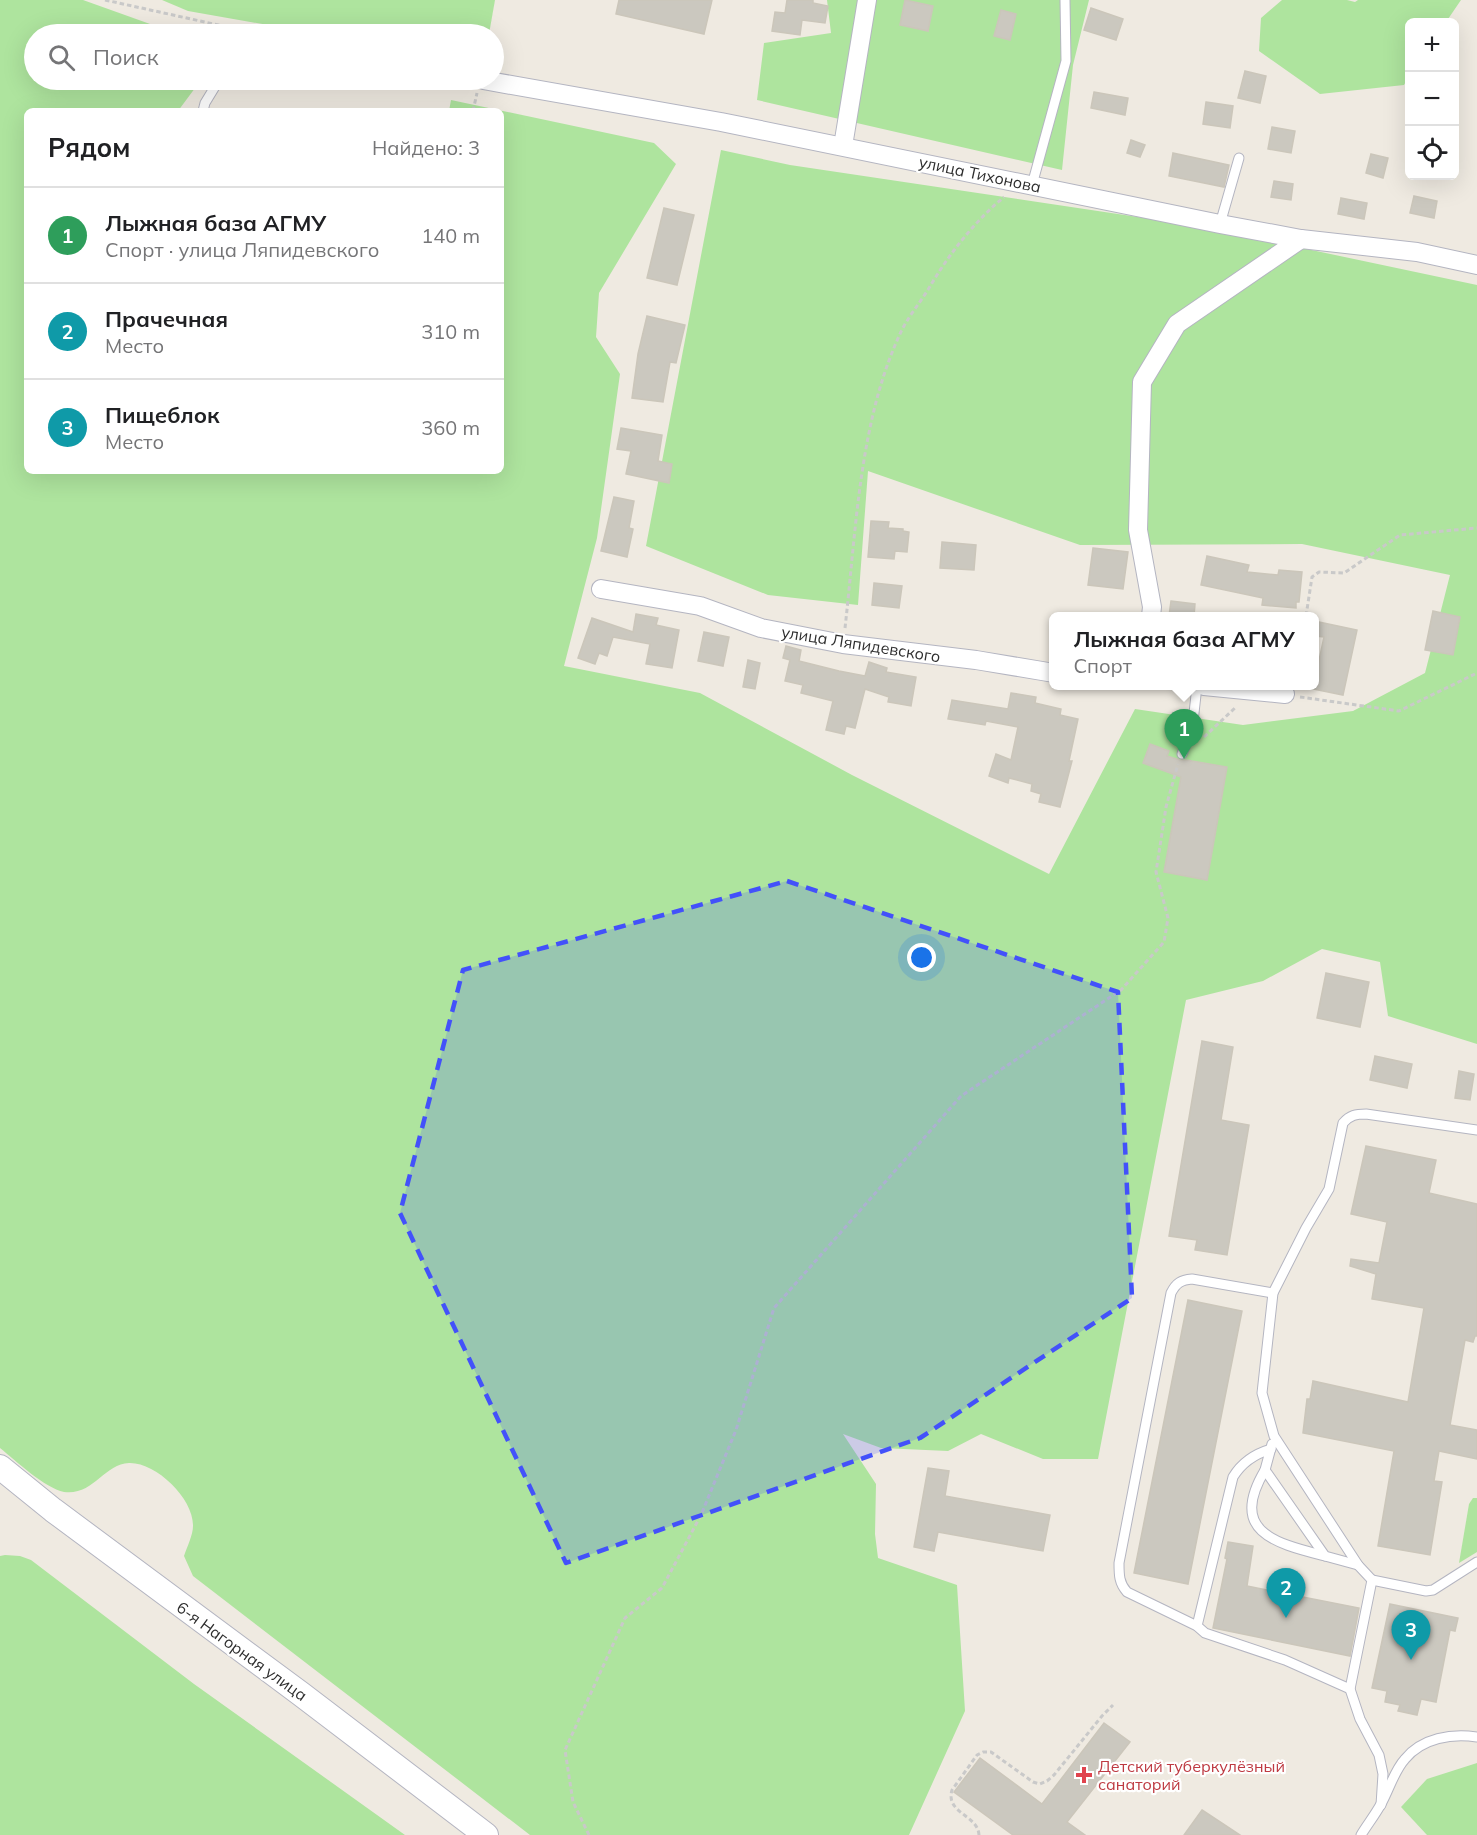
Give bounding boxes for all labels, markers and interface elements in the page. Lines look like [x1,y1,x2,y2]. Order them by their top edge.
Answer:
map controls [1405,18,1459,180]
button: + [1405,18,1459,72]
search box [24,24,504,90]
icon: search [45,41,78,74]
text: Поиск [93,43,159,71]
button: − [1405,72,1459,126]
button: locate [1405,126,1459,180]
text: Рядом [48,131,131,164]
text: Найдено: 3 [372,135,480,160]
street label: улица Тихонова [917,151,1043,197]
text: Лыжная база АГМУ [105,209,326,237]
text: 1 [62,223,74,248]
text: 140 m [421,223,480,248]
text: Спорт · улица Ляпидевского [105,237,379,262]
text: Прачечная [105,305,228,333]
text: 2 [62,319,74,344]
text: 310 m [421,319,480,344]
text: Место [105,333,164,358]
text: Пищеблок [105,401,220,429]
text: 3 [62,415,74,440]
text: 360 m [421,415,480,440]
text: Место [105,429,164,454]
popup [1049,612,1319,690]
street label: улица Ляпидевского [780,622,942,666]
text: Лыжная база АГМУ [1073,625,1295,653]
text: Спорт [1073,653,1132,678]
pin: 1 [1164,710,1204,759]
your location [907,943,936,972]
pin: 2 [1266,1568,1306,1618]
street label: 6-я Нагорная улица [173,1597,311,1705]
pin: 3 [1392,1610,1430,1660]
place label: Детский туберкулёзный санаторий [1098,1756,1285,1794]
marker: Детский туберкулёзный санаторий [1075,1766,1093,1784]

